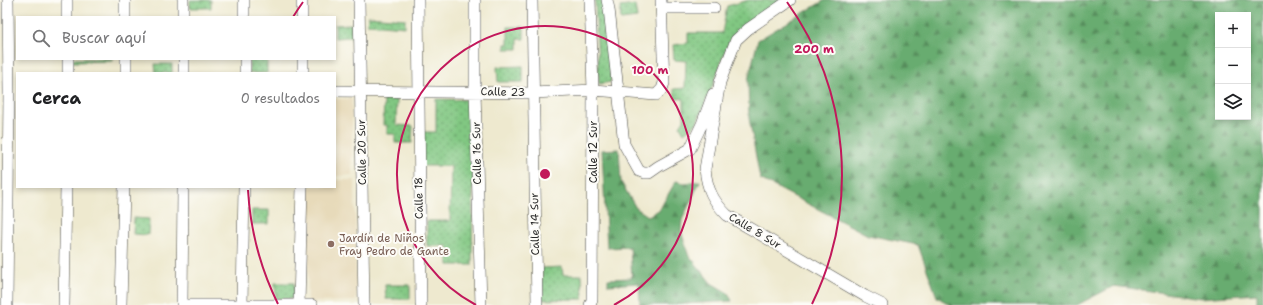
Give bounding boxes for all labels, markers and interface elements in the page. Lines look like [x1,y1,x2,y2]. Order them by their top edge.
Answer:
map controls [1215,12,1251,120]
button: + [1215,12,1251,48]
search box [16,16,336,60]
icon: search [30,27,52,49]
text: Buscar aquí [62,28,146,48]
text: 200 m [794,41,834,57]
button: − [1215,48,1251,84]
text: 100 m [632,62,669,78]
street label: Calle 23 [481,84,525,100]
button: layers [1215,84,1251,120]
text: Cerca [32,87,81,109]
text: 0 resultados [241,90,320,107]
street label: Calle 20 Sur [354,119,370,185]
street label: Calle 16 Sur [469,121,485,185]
street label: Calle 12 Sur [586,121,601,183]
centre of rings [538,167,552,181]
street label: Calle 18 [411,177,427,219]
street label: Calle 14 Sur [527,192,543,256]
street label: Calle 8 Sur [726,209,784,253]
place label: Jardín de Niños Fray Pedro de Gante [339,231,449,259]
marker: Jardín de Niños Fray Pedro de Gante [326,239,336,249]

